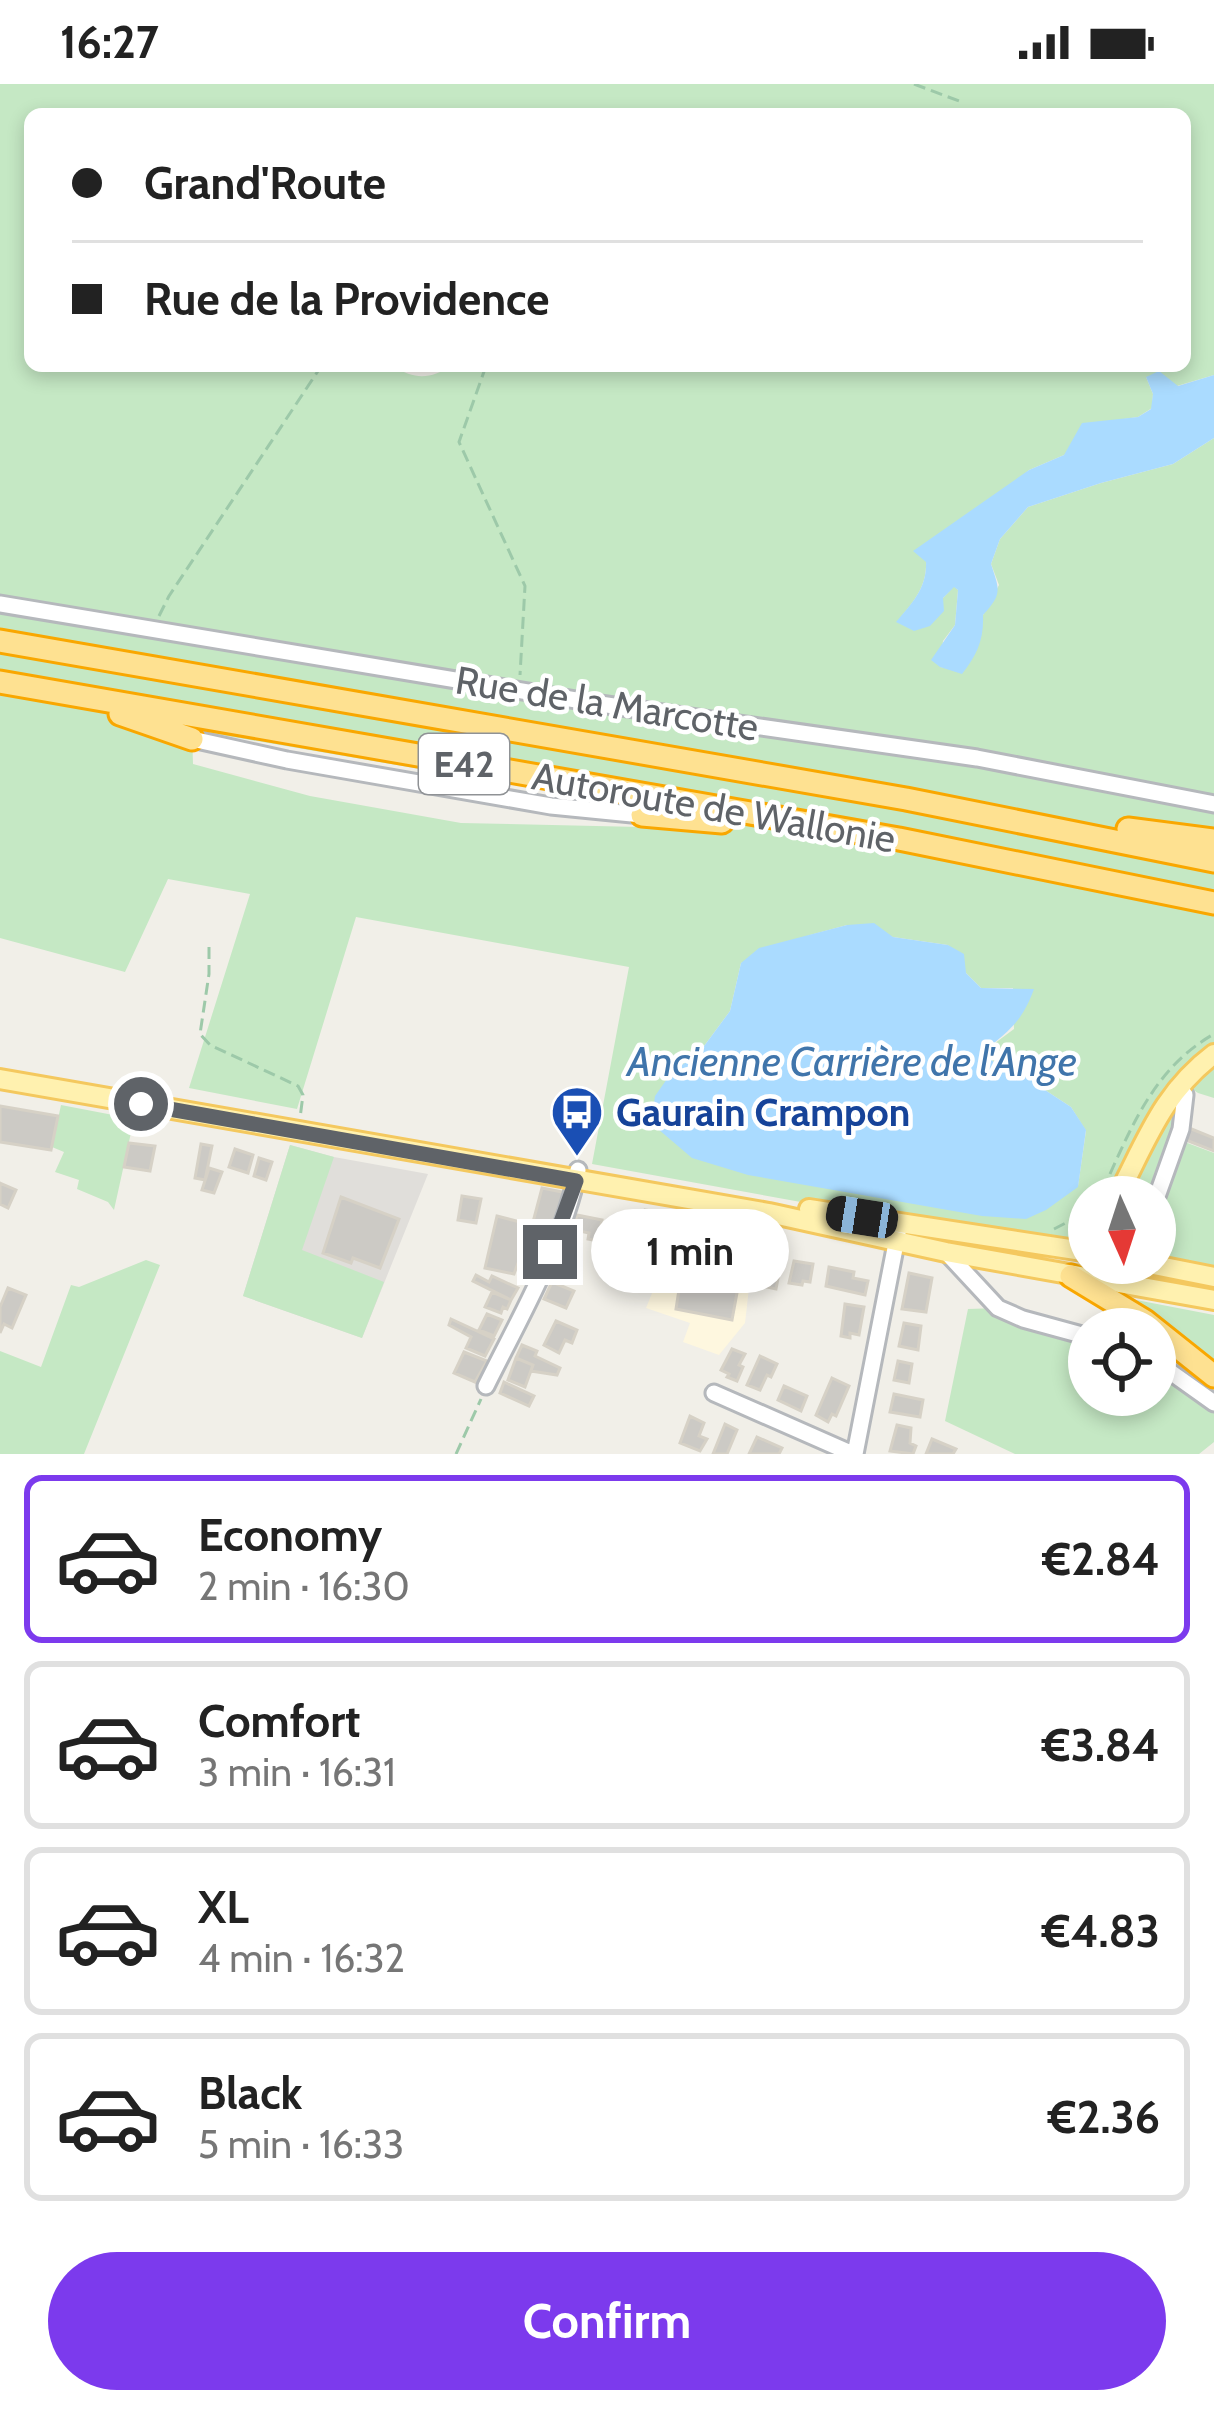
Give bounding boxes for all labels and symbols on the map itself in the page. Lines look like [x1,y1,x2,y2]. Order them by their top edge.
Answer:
street label: Rue de la Marcotte [452,655,762,751]
road number: E42 [419,734,509,794]
street label: Autoroute de Wallonie [529,751,899,863]
water label: Ancienne Carrière de l'Ange [625,1035,1077,1087]
route start [114,1077,168,1131]
bus stop icon: Gaurain Crampon [549,1084,605,1158]
place label: Gaurain Crampon [616,1088,910,1136]
north arrow [1068,1176,1176,1284]
car [824,1194,900,1240]
callout: 1 min [592,1210,790,1294]
route end [523,1225,577,1279]

